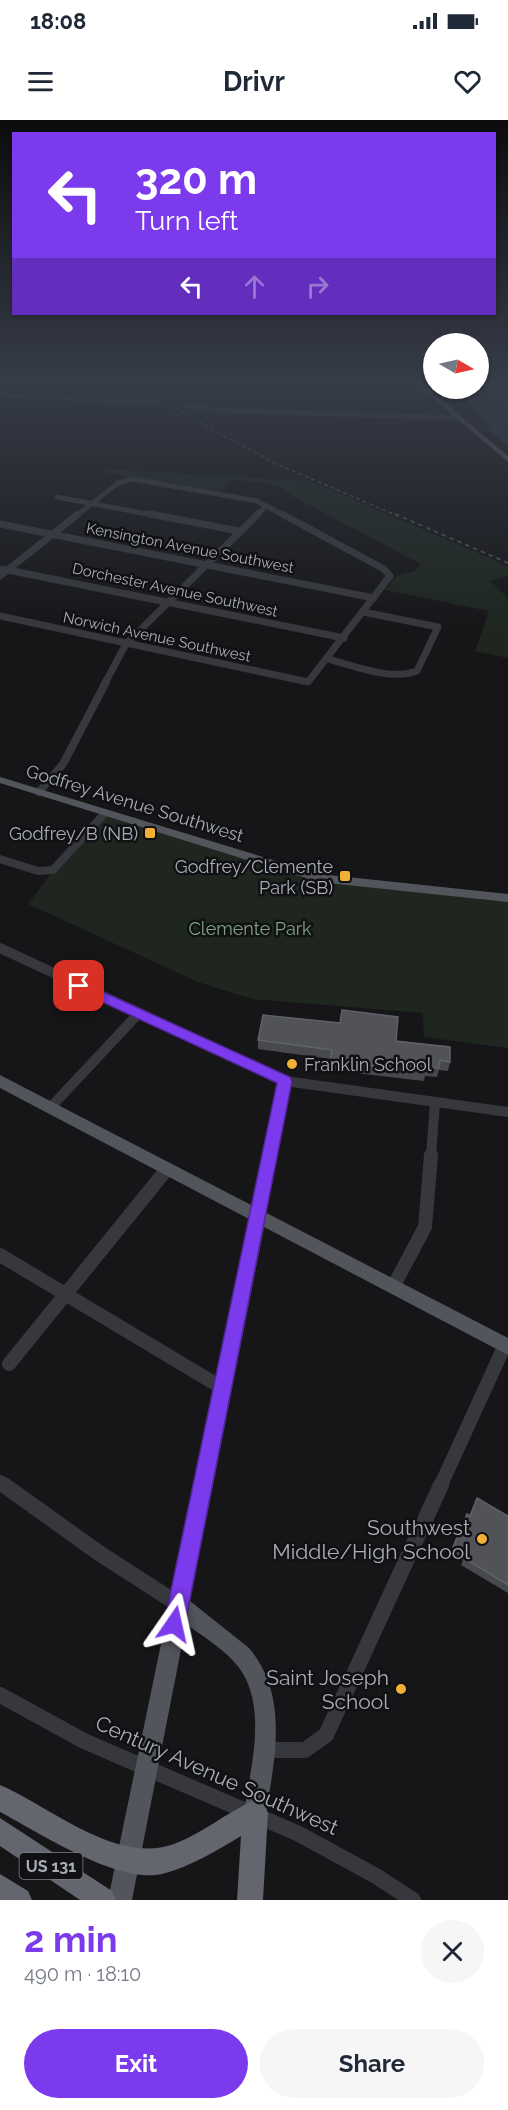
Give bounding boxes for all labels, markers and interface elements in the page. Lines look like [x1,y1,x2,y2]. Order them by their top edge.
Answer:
text: 18:08 [30,8,86,34]
icon: menu [24,65,57,98]
icon: heart [451,65,484,98]
text: Drivr [223,66,285,97]
text: 320 m [135,155,257,204]
icon: left [36,156,114,234]
text: Turn left [135,205,238,236]
icon: left [175,270,208,303]
icon: ahead [238,270,271,303]
icon: right [301,270,334,303]
north arrow [423,333,489,399]
map controls [423,333,489,399]
street label: Kensington Avenue Southwest [85,519,295,577]
street label: Dorchester Avenue Southwest [71,559,279,621]
street label: Norwich Avenue Southwest [61,608,253,666]
street label: Godfrey Avenue Southwest [24,760,246,846]
place label: Godfrey/B (NB) [9,823,138,844]
marker: Godfrey/B (NB) [143,826,157,840]
place label: Godfrey/Clemente Park (SB) [175,856,333,898]
marker: Godfrey/Clemente Park (SB) [338,869,352,883]
park label: Clemente Park [188,918,312,939]
pin [53,960,104,1011]
icon: arrive [62,969,95,1002]
place label: Franklin School [304,1054,432,1075]
marker: Franklin School [285,1057,299,1071]
place label: Southwest Middle/High School [272,1515,470,1564]
marker: Southwest Middle/High School [475,1532,489,1546]
position arrow [142,1592,206,1656]
place label: Saint Joseph School [266,1665,389,1714]
marker: Saint Joseph School [394,1682,408,1696]
street label: Century Avenue Southwest [92,1710,342,1840]
road number: US 131 [20,1853,82,1879]
text: 2 min [24,1918,117,1960]
button: close [421,1920,484,1983]
text: 490 m · 18:10 [24,1962,141,1986]
button: Exit [24,2029,248,2098]
button: Share [260,2029,484,2098]

